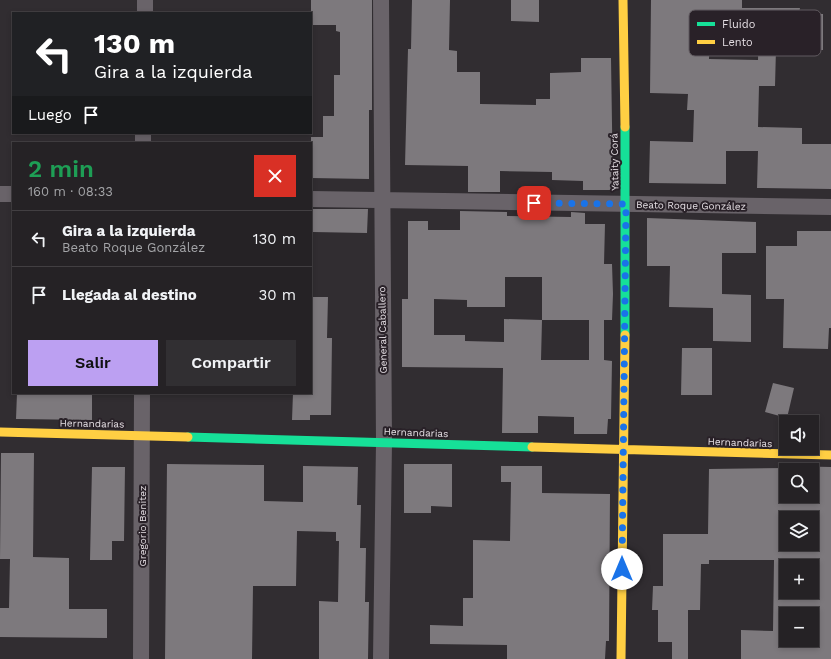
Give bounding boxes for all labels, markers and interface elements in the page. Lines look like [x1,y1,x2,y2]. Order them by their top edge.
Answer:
legend [689,10,821,56]
text: Fluido [722,18,755,31]
text: 130 m [94,27,175,60]
icon: left [28,28,80,80]
text: Lento [722,36,753,49]
text: Gira a la izquierda [94,61,253,82]
icon: arrive [80,104,102,126]
text: Luego [28,106,72,124]
street label: Yataity Corá [608,133,621,191]
text: 2 min [28,155,94,183]
button: close [254,155,296,197]
text: 160 m · 08:33 [28,184,113,199]
pin [517,186,551,220]
icon: arrive [523,192,545,214]
street label: Beato Roque González [636,199,746,212]
text: Gira a la izquierda [62,222,195,240]
icon: left [28,228,50,250]
text: 130 m [253,230,296,248]
text: Beato Roque González [62,240,205,255]
icon: arrive [28,284,50,306]
text: Llegada al destino [62,286,197,304]
text: 30 m [259,286,296,304]
street label: General Caballero [376,286,389,374]
button: Salir [28,340,158,386]
button: Compartir [166,340,296,386]
map controls [779,415,819,647]
button: sound [779,415,819,455]
street label: Hernandarias [60,417,124,430]
street label: Hernandarias [383,426,449,439]
street label: Hernandarias [707,436,773,449]
button: search [779,463,819,503]
street label: Gregorio Benitez [137,486,148,566]
button: layers [779,511,819,551]
position arrow [601,548,643,590]
button: + [779,559,819,599]
button: − [779,607,819,647]

